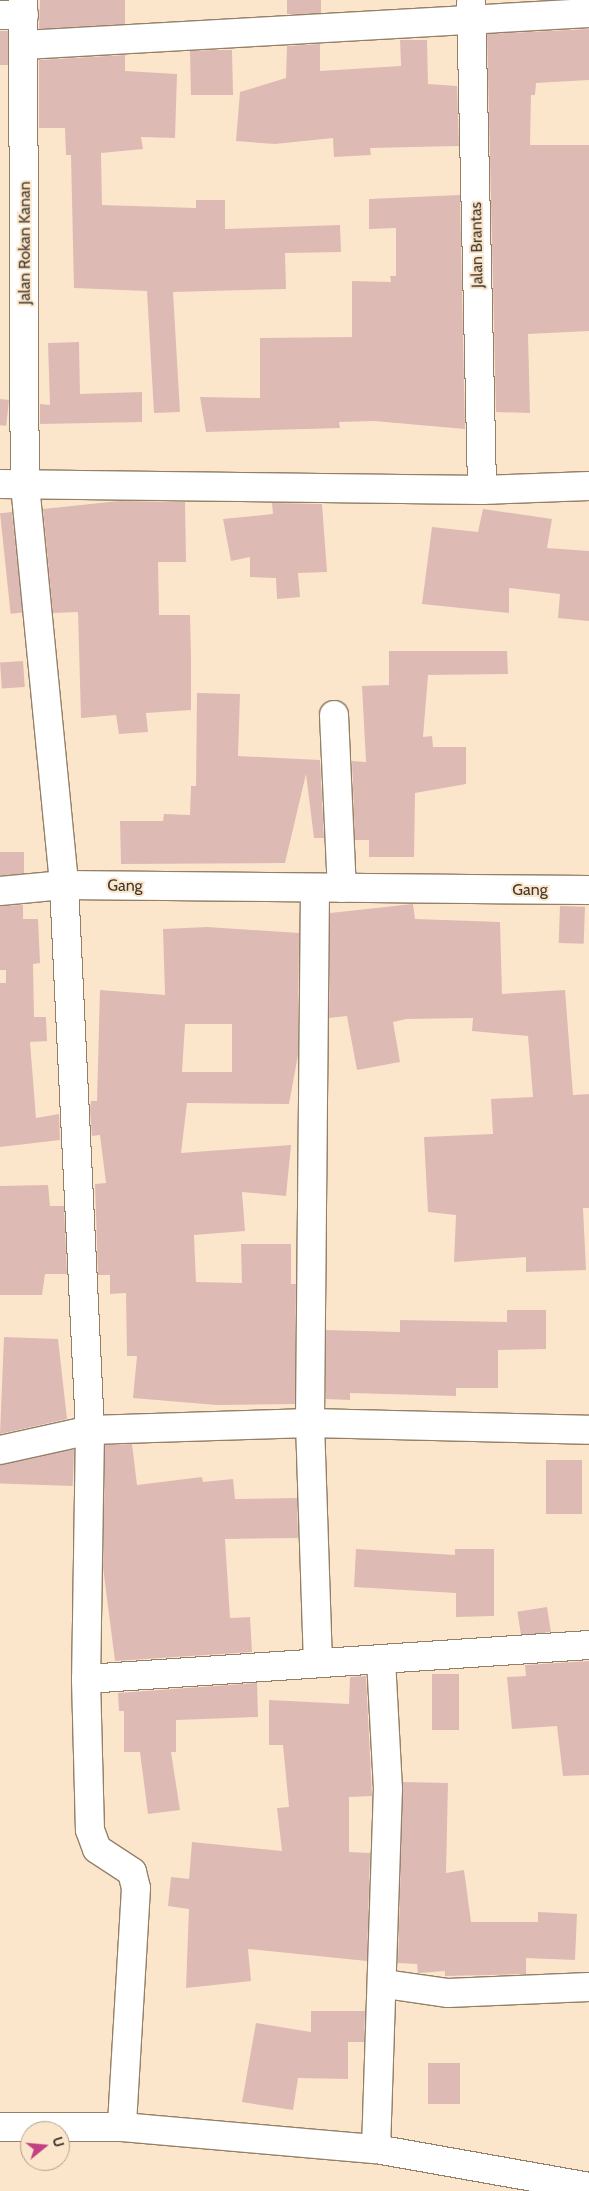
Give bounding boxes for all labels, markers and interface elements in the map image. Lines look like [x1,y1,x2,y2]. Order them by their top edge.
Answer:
street label: Jalan Rokan Kanan [15,181,35,305]
street label: Jalan Brantas [467,202,487,288]
street label: Gang [107,876,143,896]
street label: Gang [512,880,548,900]
north arrow [20,2121,70,2171]
text: U [48,2134,68,2149]

